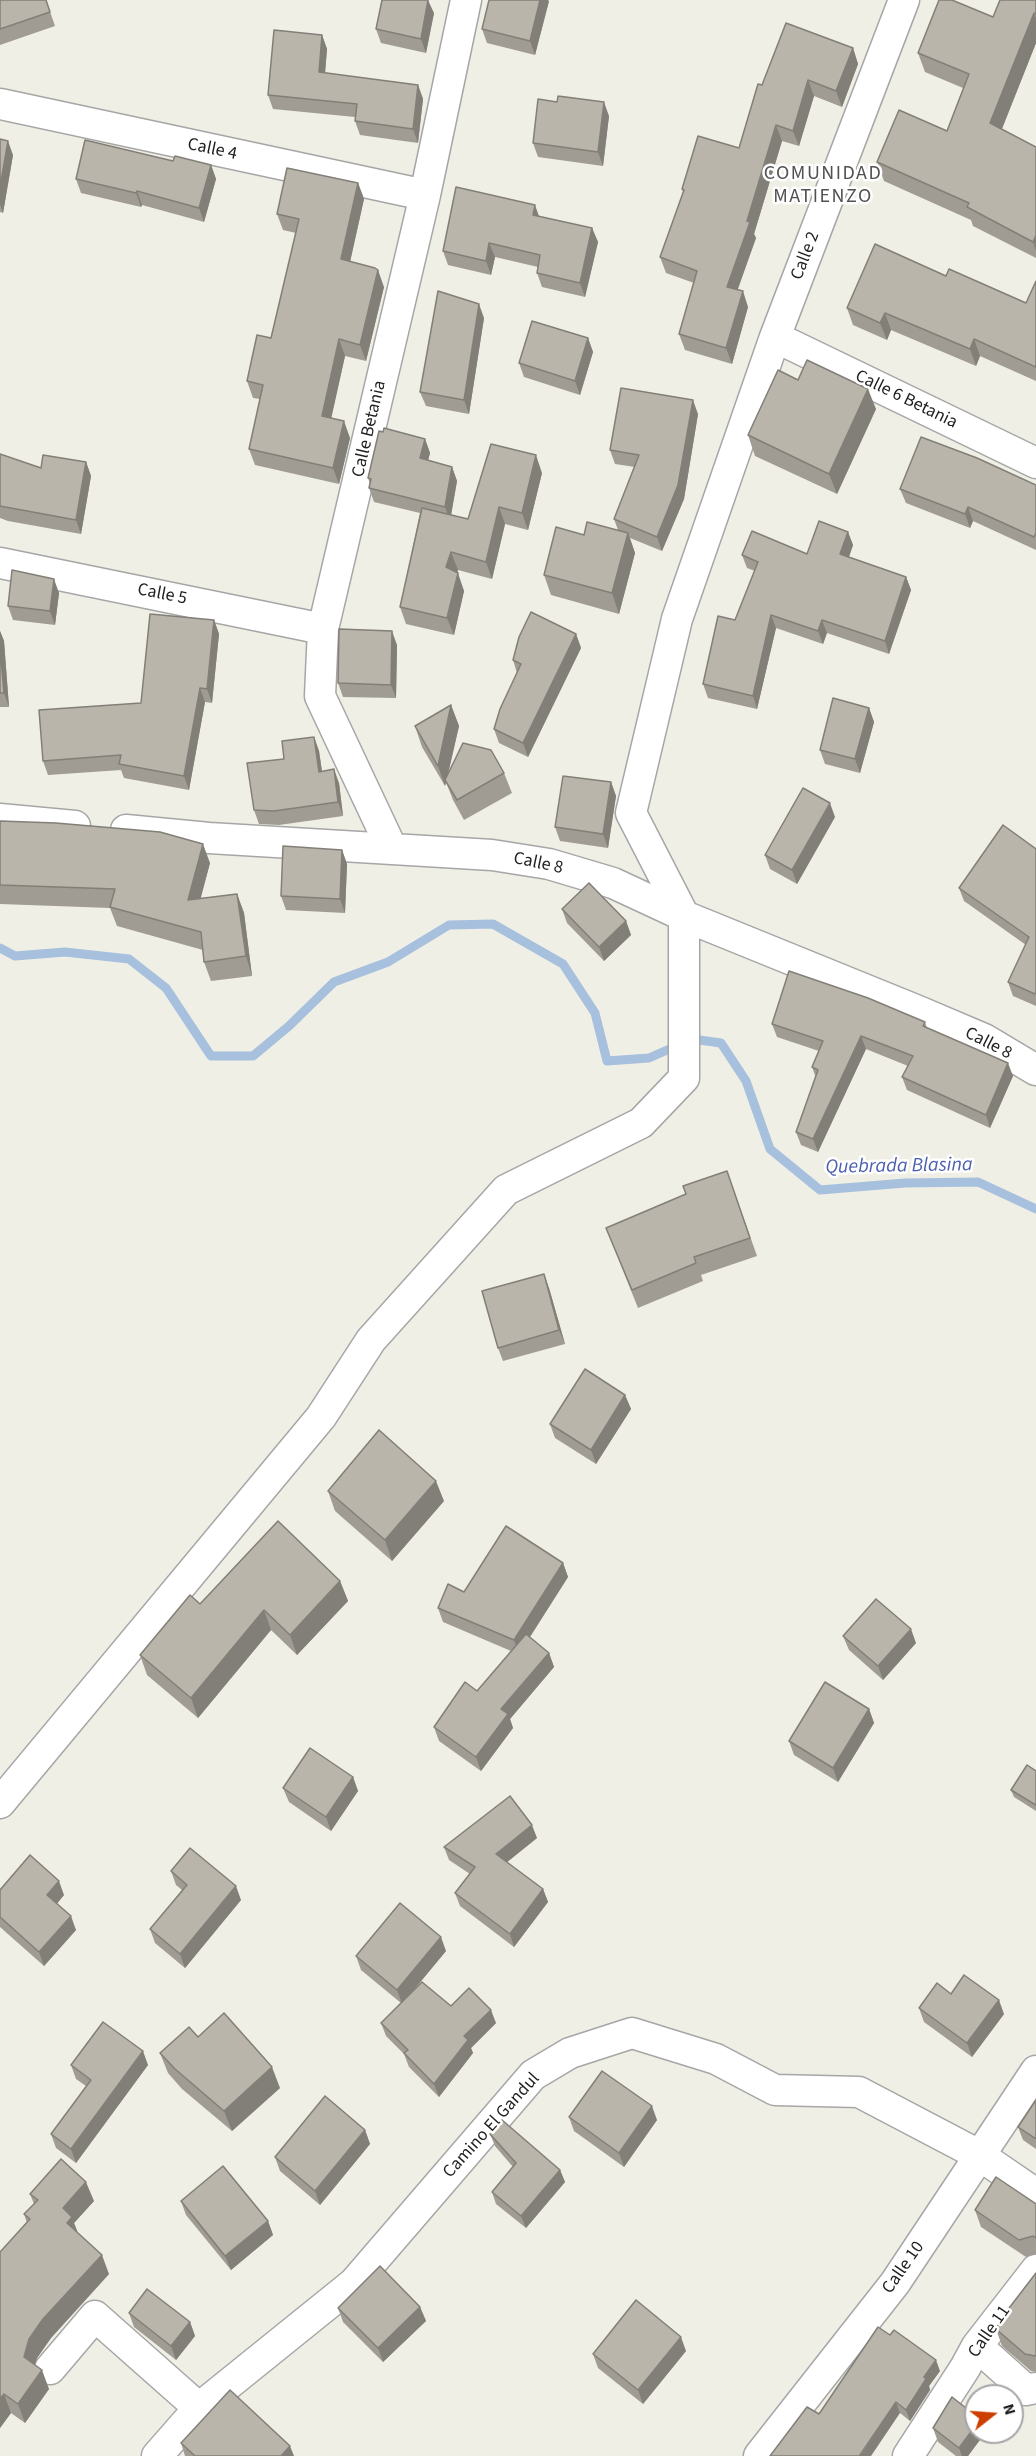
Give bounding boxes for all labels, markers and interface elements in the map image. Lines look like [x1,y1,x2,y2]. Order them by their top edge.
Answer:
street label: Calle 4 [185,134,239,166]
district label: COMUNIDAD MATIENZO [764,163,882,210]
street label: Calle 2 [787,229,825,283]
street label: Calle 6 Betania [851,366,961,434]
street label: Calle Betania [348,379,392,479]
street label: Calle 5 [135,580,189,610]
street label: Calle 8 [511,848,565,880]
street label: Calle 8 [961,1023,1015,1065]
water label: Quebrada Blasina [825,1154,973,1180]
street label: Camino El Gandul [439,2069,545,2183]
street label: Calle 10 [878,2238,930,2298]
street label: Calle 11 [964,2302,1016,2362]
north arrow [964,2384,1024,2444]
text: N [997,2401,1021,2418]

